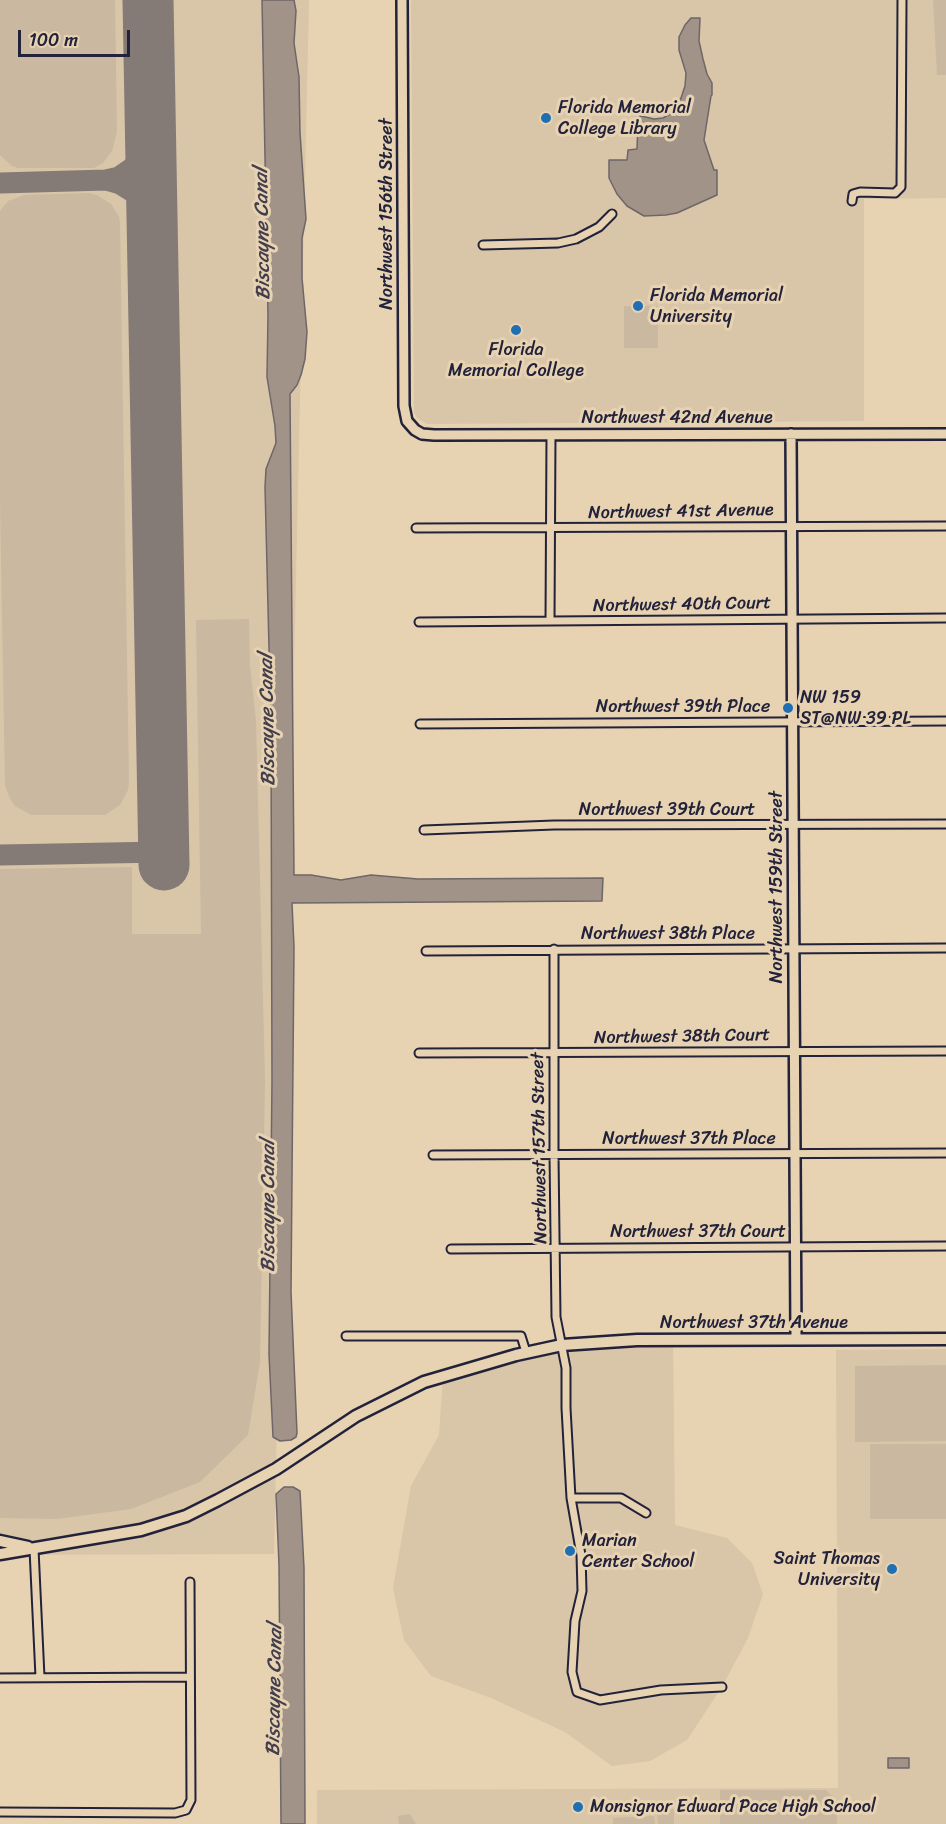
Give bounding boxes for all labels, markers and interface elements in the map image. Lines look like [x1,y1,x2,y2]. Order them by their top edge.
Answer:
scale bar [21,18,134,56]
text: 100 m [29,24,78,56]
place label: Florida Memorial College Library [558,97,691,140]
marker: Florida Memorial College Library [539,111,553,125]
street label: Northwest 156th Street [376,118,398,310]
water label: Biscayne Canal [250,168,276,300]
place label: Florida Memorial University [650,285,783,328]
marker: Florida Memorial University [631,299,645,313]
marker: Florida Memorial College [509,323,523,337]
place label: Florida Memorial College [448,339,584,382]
street label: Northwest 42nd Avenue [581,407,773,429]
street label: Northwest 41st Avenue [588,500,774,524]
street label: Northwest 40th Court [593,593,771,617]
water label: Biscayne Canal [255,654,281,786]
place label: NW 159 ST@NW 39 PL [800,687,911,730]
street label: Northwest 39th Place [596,696,770,718]
marker: NW 159 ST@NW 39 PL [781,701,795,715]
street label: Northwest 159th Street [766,791,788,983]
street label: Northwest 39th Court [579,799,755,821]
street label: Northwest 38th Place [581,923,755,945]
street label: Northwest 38th Court [594,1025,770,1049]
street label: Northwest 157th Street [528,1052,552,1244]
street label: Northwest 37th Place [602,1128,776,1150]
water label: Biscayne Canal [257,1140,281,1272]
street label: Northwest 37th Court [610,1221,786,1243]
street label: Northwest 37th Avenue [660,1312,848,1334]
place label: Marian Center School [582,1530,694,1572]
marker: Marian Center School [563,1544,577,1558]
place label: Saint Thomas University [774,1548,880,1590]
marker: Saint Thomas University [885,1562,899,1576]
water label: Biscayne Canal [262,1624,288,1756]
place label: Monsignor Edward Pace High School [590,1796,876,1818]
marker: Monsignor Edward Pace High School [571,1800,585,1814]

